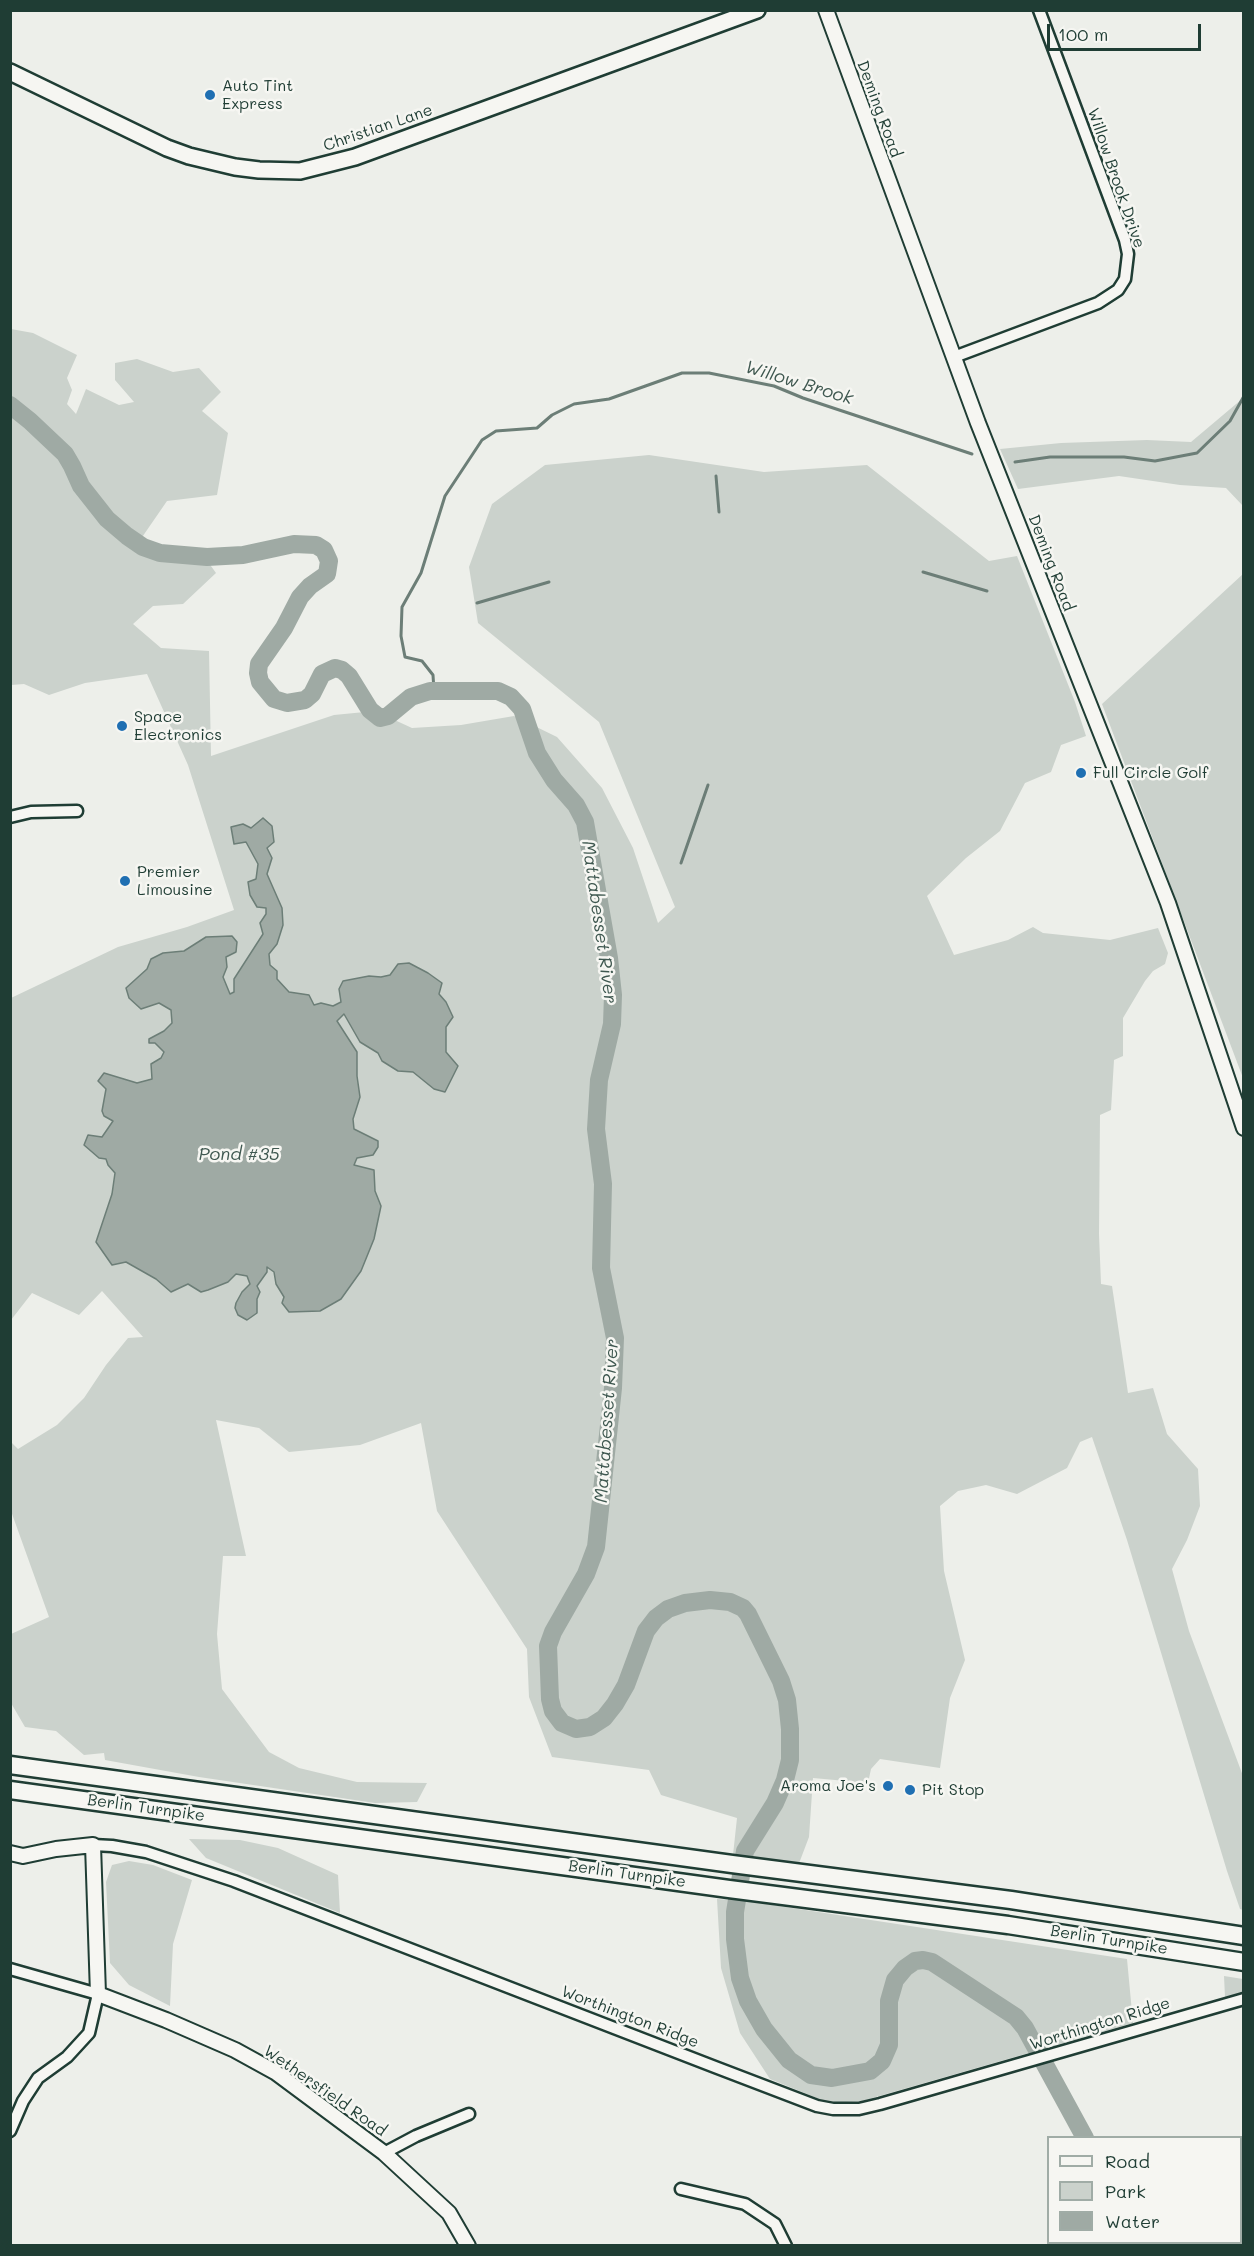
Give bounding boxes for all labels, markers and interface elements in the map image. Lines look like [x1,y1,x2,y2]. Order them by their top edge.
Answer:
scale bar [1050,12,1204,50]
text: 100 m [1058,22,1108,46]
street label: Deming Road [853,58,905,160]
place label: Auto Tint Express [222,76,293,114]
marker: Auto Tint Express [203,88,217,102]
street label: Christian Lane [321,100,435,156]
street label: Willow Brook Drive [1083,105,1149,251]
water label: Willow Brook [742,356,856,410]
street label: Deming Road [1024,512,1078,614]
place label: Space Electronics [134,707,222,745]
marker: Space Electronics [115,719,129,733]
place label: Full Circle Golf [1093,763,1208,783]
marker: Full Circle Golf [1074,766,1088,780]
water label: Mattabesset River [577,839,621,1005]
place label: Premier Limousine [137,862,213,900]
marker: Premier Limousine [118,874,132,888]
water label: Pond #35 [199,1143,279,1165]
water label: Mattabesset River [590,1338,624,1504]
place label: Aroma Joe's [780,1776,876,1796]
marker: Aroma Joe's [881,1779,895,1793]
place label: Pit Stop [922,1780,984,1800]
marker: Pit Stop [903,1783,917,1797]
street label: Berlin Turnpike [86,1790,206,1826]
street label: Berlin Turnpike [567,1856,687,1892]
street label: Berlin Turnpike [1049,1921,1169,1959]
street label: Worthington Ridge [559,1982,701,2052]
street label: Worthington Ridge [1028,1994,1172,2054]
street label: Wethersfield Road [260,2041,390,2141]
legend [1047,2136,1242,2244]
text: Road [1105,2149,1150,2173]
text: Park [1105,2179,1146,2203]
text: Water [1105,2209,1160,2233]

